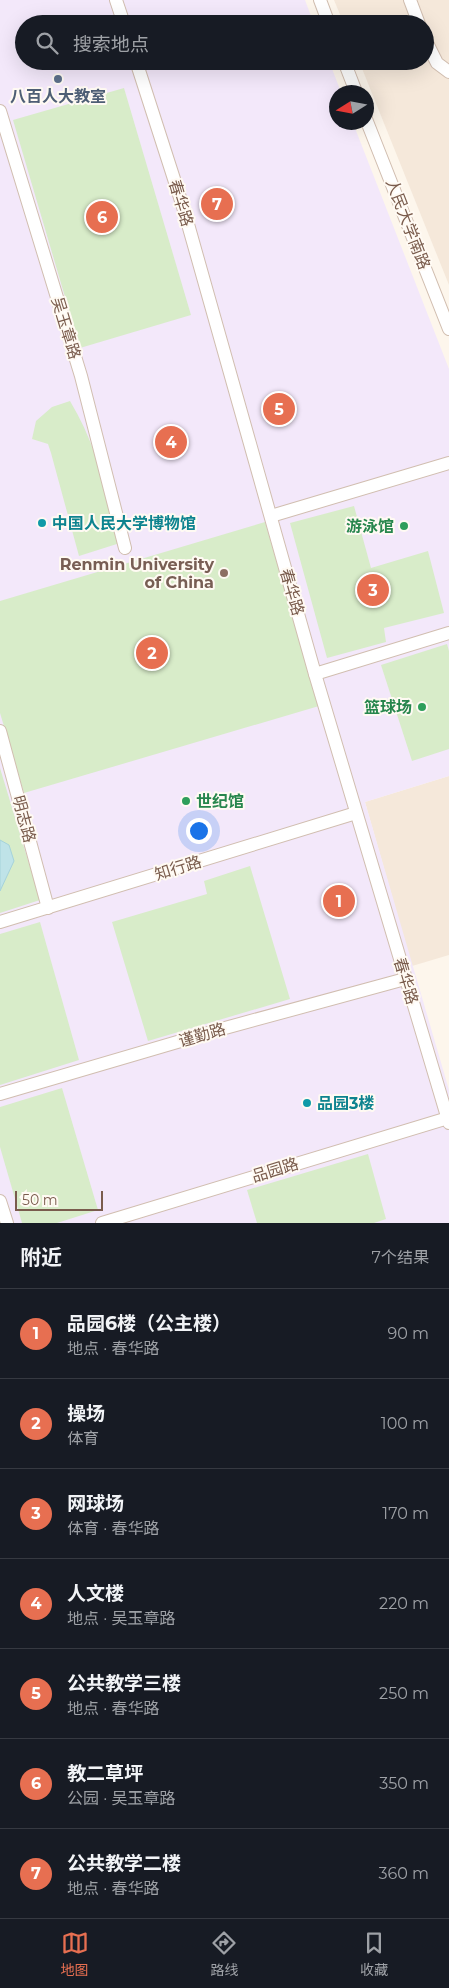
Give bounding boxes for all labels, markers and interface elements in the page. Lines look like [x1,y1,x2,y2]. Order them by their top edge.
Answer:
search box [15,15,434,70]
icon: search [33,29,61,57]
text: 搜索地点 [73,33,149,56]
marker: 八百人大教室 [52,73,64,85]
north arrow [329,85,374,130]
place label: 八百人大教室 [10,87,106,106]
street label: 人民大学南路 [382,176,434,272]
street label: 春华路 [165,177,197,229]
pin: 7 [201,185,233,223]
pin: 6 [86,198,118,236]
street label: 吴玉章路 [48,295,84,361]
pin: 5 [263,390,295,428]
pin: 4 [155,423,187,461]
place label: 中国人民大学博物馆 [52,514,196,533]
marker: 中国人民大学博物馆 [36,517,48,529]
place label: 游泳馆 [346,517,394,536]
marker: 游泳馆 [398,520,410,532]
place label: Renmin University of China [60,555,214,592]
street label: 春华路 [276,566,308,618]
marker: Renmin University of China [218,567,230,579]
pin: 3 [357,571,389,609]
pin: 2 [136,634,168,672]
place label: 篮球场 [364,698,412,717]
marker: 篮球场 [416,701,428,713]
place label: 世纪馆 [196,792,244,811]
street label: 明志路 [9,793,39,845]
marker: 世纪馆 [180,795,192,807]
your location [186,818,212,844]
street label: 知行路 [152,852,204,884]
pin: 1 [323,882,355,920]
street label: 春华路 [390,955,422,1007]
street label: 谨勤路 [176,1019,228,1051]
place label: 品园3楼 [317,1094,374,1113]
marker: 品园3楼 [301,1097,313,1109]
street label: 品园路 [249,1154,301,1186]
scale bar [15,1188,102,1211]
text: 50 m [22,1191,58,1209]
text: 附近 [20,1245,62,1270]
text: 7个结果 [372,1248,429,1267]
text: 品园6楼（公主楼） [67,1312,231,1335]
text: 1 [33,1324,39,1343]
text: 90 m [387,1324,429,1343]
text: 地点 · 春华路 [67,1339,159,1358]
text: 操场 [67,1402,105,1425]
text: 2 [31,1414,41,1433]
text: 100 m [381,1414,429,1433]
text: 体育 [67,1429,99,1448]
text: 网球场 [67,1492,124,1515]
text: 3 [31,1504,41,1523]
text: 170 m [382,1504,429,1523]
text: 体育 · 春华路 [67,1519,159,1538]
text: 人文楼 [67,1582,124,1605]
text: 4 [30,1594,42,1613]
text: 220 m [379,1594,429,1613]
text: 地点 · 吴玉章路 [67,1609,175,1628]
text: 公共教学三楼 [67,1672,181,1695]
text: 5 [31,1684,41,1703]
text: 250 m [379,1684,429,1703]
text: 地点 · 春华路 [67,1699,159,1718]
text: 教二草坪 [67,1762,143,1785]
text: 6 [31,1774,41,1793]
text: 350 m [379,1774,429,1793]
text: 公园 · 吴玉章路 [67,1789,175,1808]
text: 公共教学二楼 [67,1852,181,1875]
text: 7 [31,1864,41,1883]
text: 360 m [378,1864,429,1883]
text: 地点 · 春华路 [67,1879,159,1898]
tab: 地图 [61,1929,89,1979]
tab: 路线 [210,1929,238,1979]
tab: 收藏 [360,1929,388,1979]

